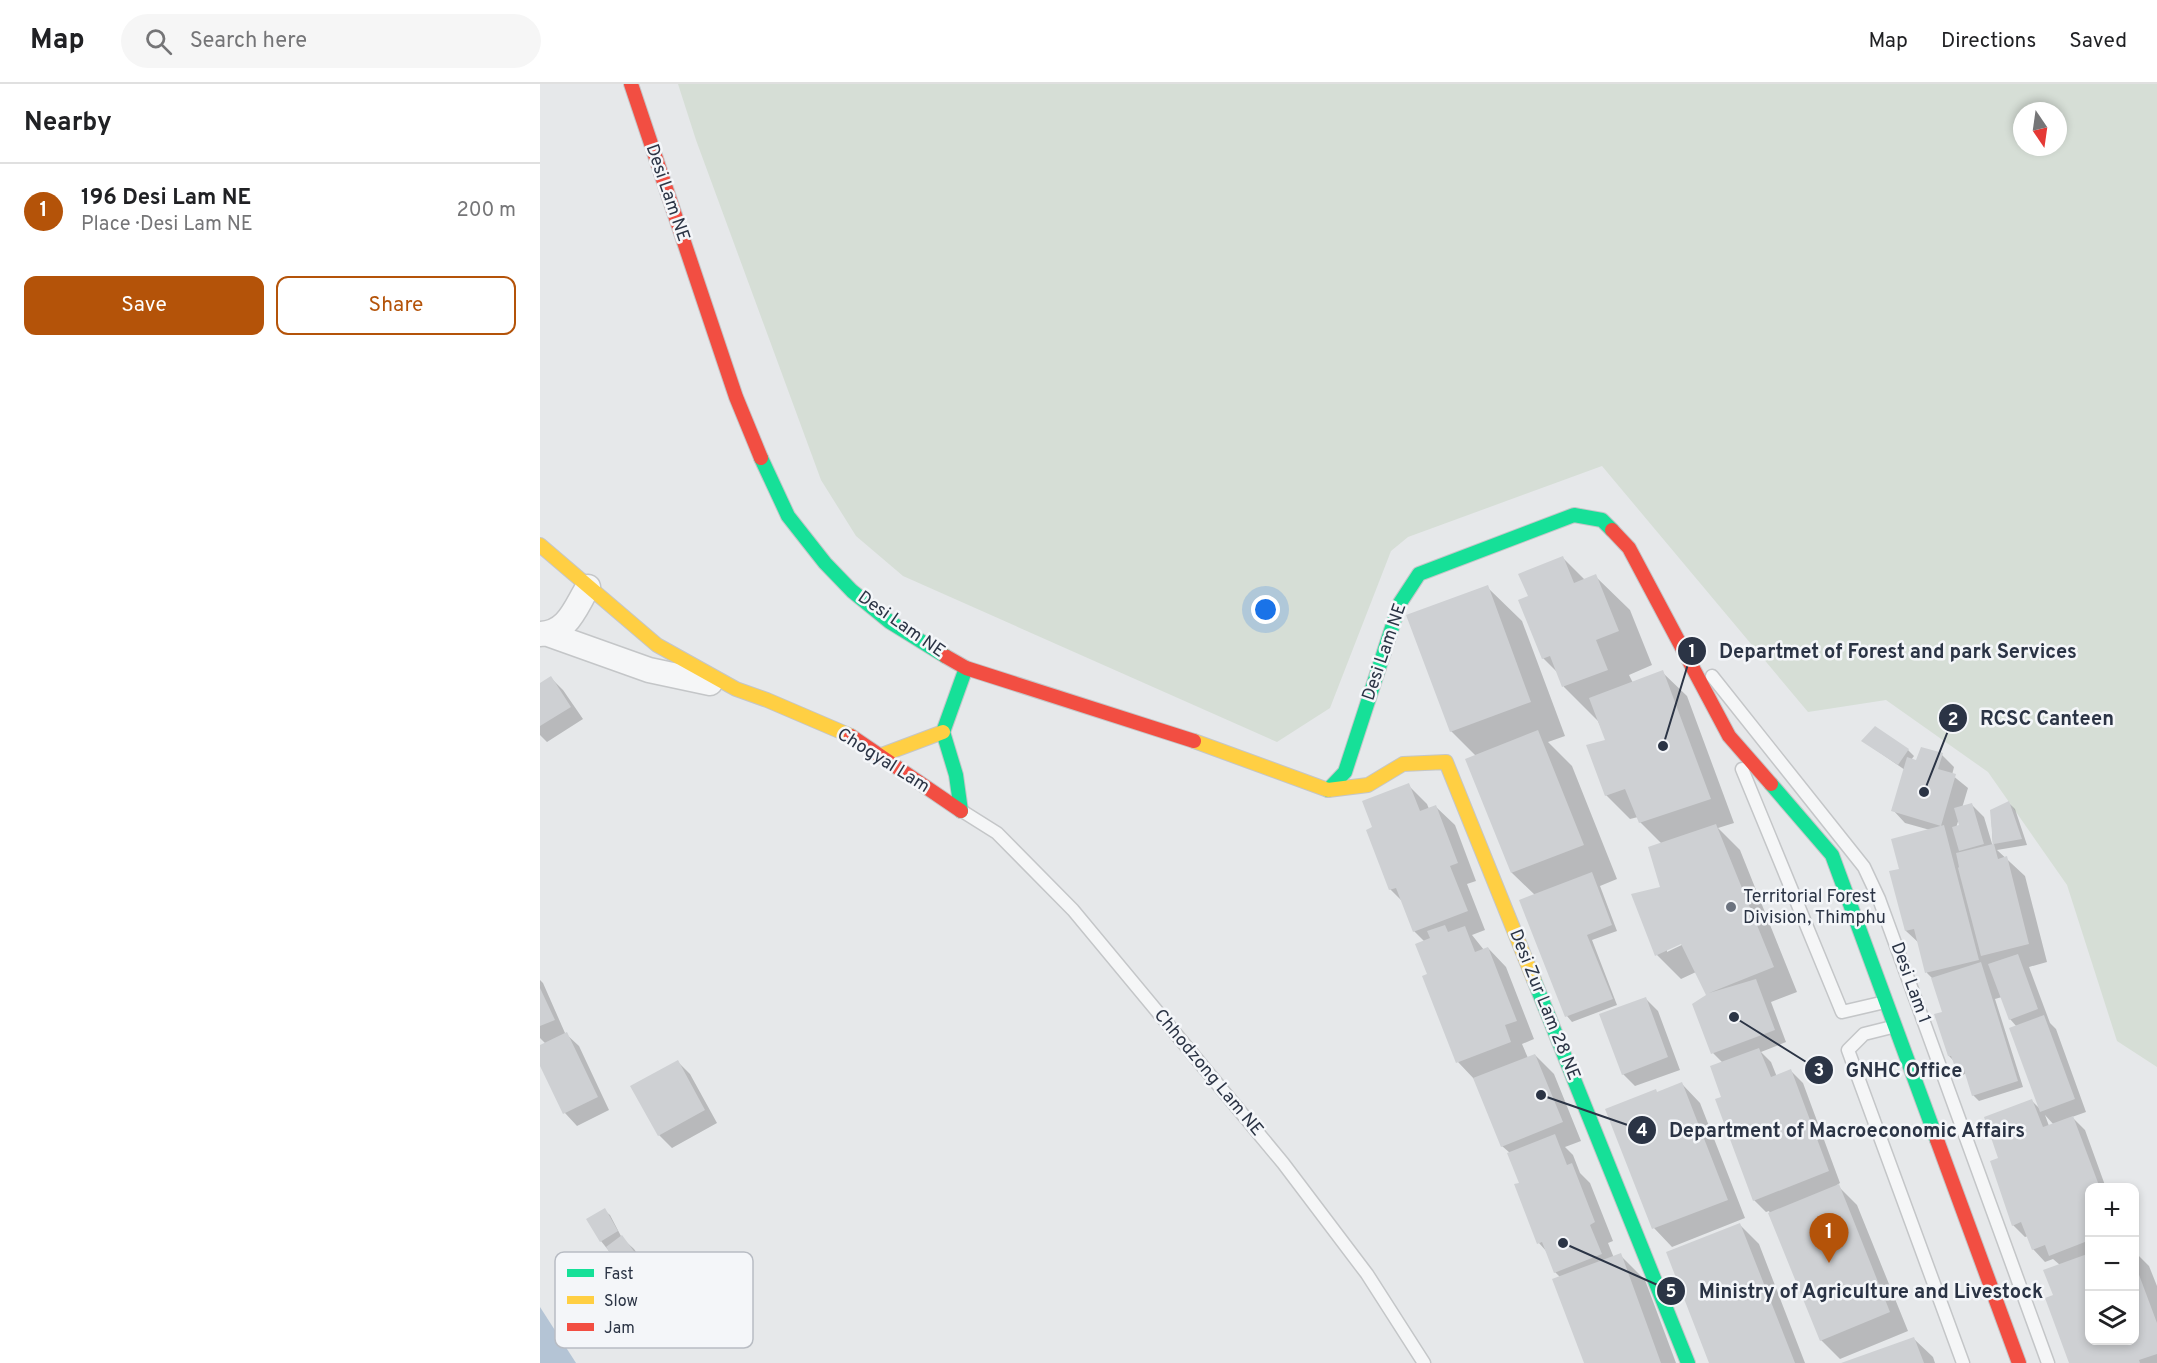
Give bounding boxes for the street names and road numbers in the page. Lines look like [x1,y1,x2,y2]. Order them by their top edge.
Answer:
street label: Desi Lam NE [640,141,694,245]
street label: Desi Lam NE [853,586,949,664]
street label: Desi Lam NE [1358,600,1412,704]
street label: Chogyal Lam [832,723,934,799]
street label: Desi Zur Lam 28 NE [1503,926,1585,1084]
street label: Desi Lam 1 [1885,939,1935,1027]
street label: Chhodzong Lam NE [1148,1005,1268,1141]

